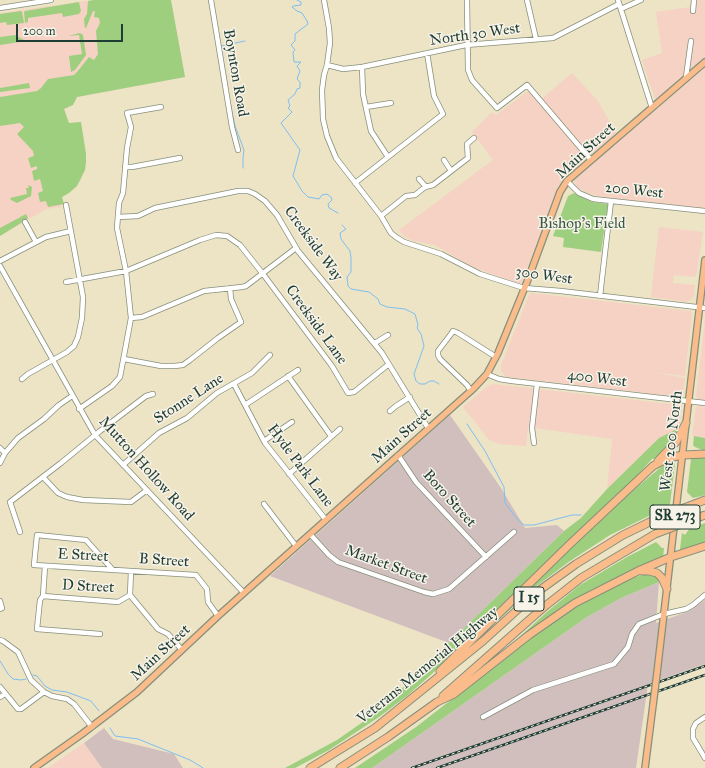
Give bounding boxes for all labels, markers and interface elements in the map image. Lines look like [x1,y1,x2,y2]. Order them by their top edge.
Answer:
scale bar [18,16,125,42]
street label: North 30 West [429,20,521,50]
text: 200 m [23,24,56,38]
street label: Boynton Road [218,28,252,118]
street label: Main Street [553,119,619,183]
street label: 200 West [604,179,664,203]
street label: Creekside Way [280,203,346,285]
park label: Bishop's Field [539,215,625,233]
street label: 300 West [514,263,574,289]
street label: Creekside Lane [281,282,351,368]
street label: 400 West [566,366,628,392]
street label: Stonne Lane [151,370,227,428]
street label: West 200 North [657,390,687,492]
street label: Main Street [368,404,436,468]
street label: Mutton Hollow Road [94,413,198,525]
street label: Hyde Park Lane [263,421,337,511]
street label: Boro Street [418,467,480,531]
road number: SR 273 [650,505,700,529]
street label: Market Street [342,542,430,588]
street label: E Street [57,546,109,566]
street label: B Street [138,550,190,572]
street label: D Street [61,577,115,597]
road number: I 15 [514,587,544,611]
street label: Veterans Memorial Highway [354,604,502,728]
street label: Main Street [128,621,194,685]

